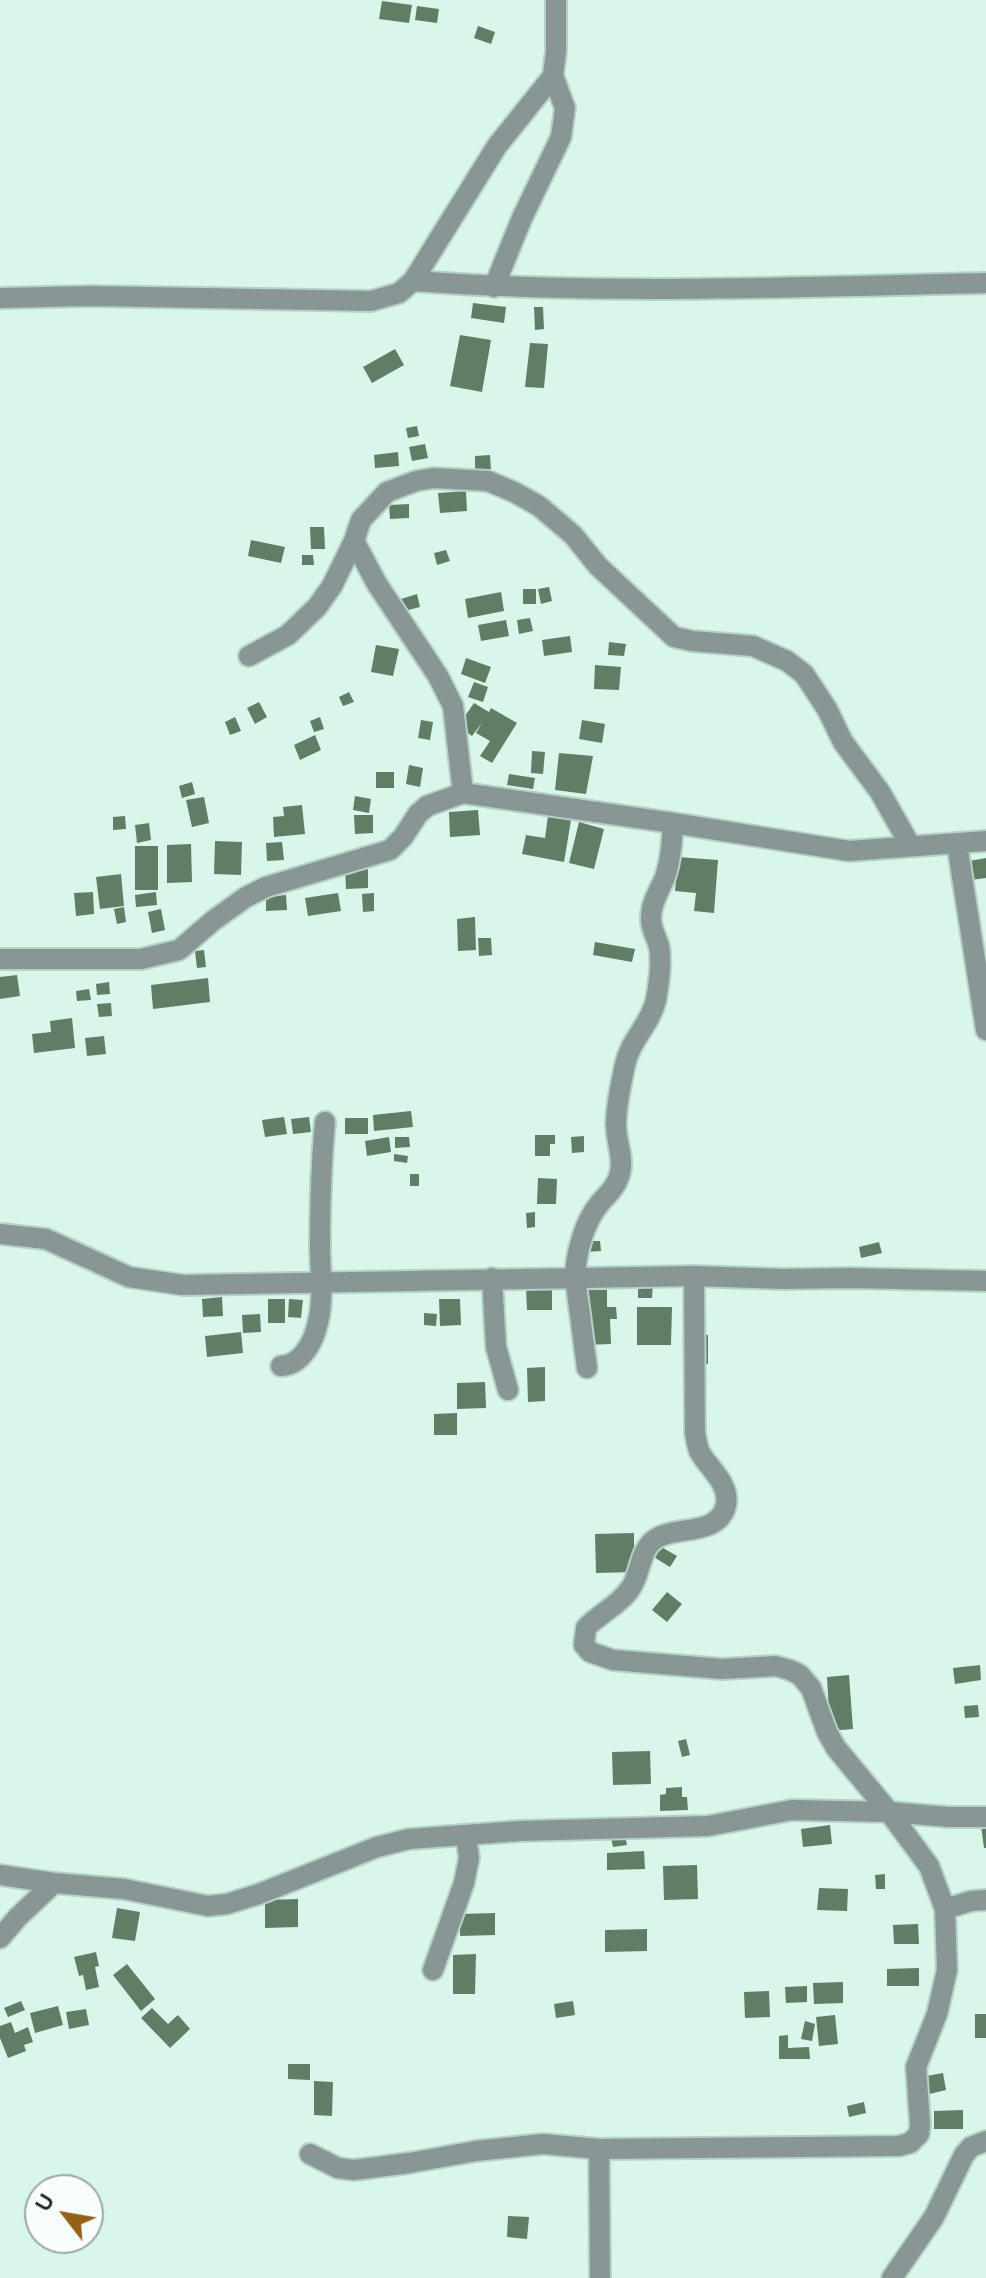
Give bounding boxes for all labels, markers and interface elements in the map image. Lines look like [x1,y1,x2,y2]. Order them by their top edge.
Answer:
north arrow [24,2174,104,2254]
text: U [29,2189,60,2216]

